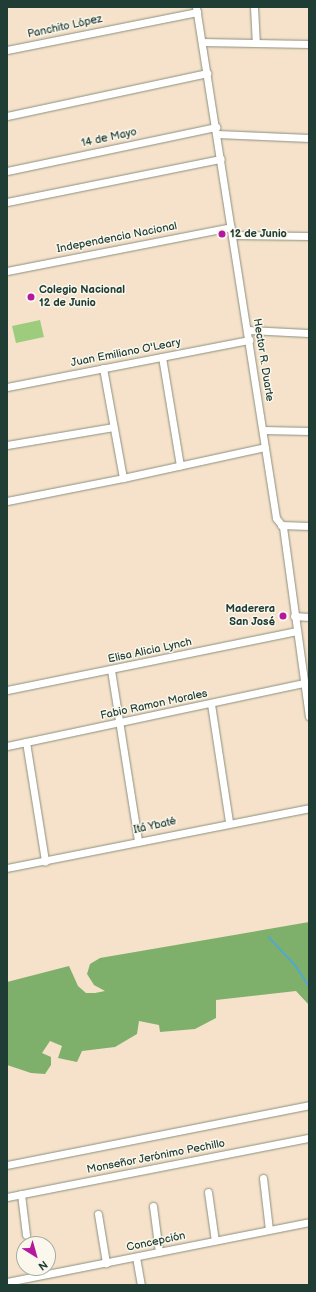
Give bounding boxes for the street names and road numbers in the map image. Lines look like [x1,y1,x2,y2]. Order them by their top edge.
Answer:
street label: Panchito López [26,13,104,41]
street label: 14 de Mayo [80,126,138,150]
street label: Independencia Nacional [56,220,178,256]
street label: Hector R. Duarte [250,318,276,402]
street label: Juan Emiliano O'Leary [70,336,182,370]
street label: Elisa Alicia Lynch [107,636,193,666]
street label: Fabio Ramon Morales [99,687,209,723]
street label: Itá Ybaté [132,815,178,837]
street label: Monseñor Jerónimo Pechillo [86,1137,226,1177]
street label: Concepción [125,1229,187,1255]

